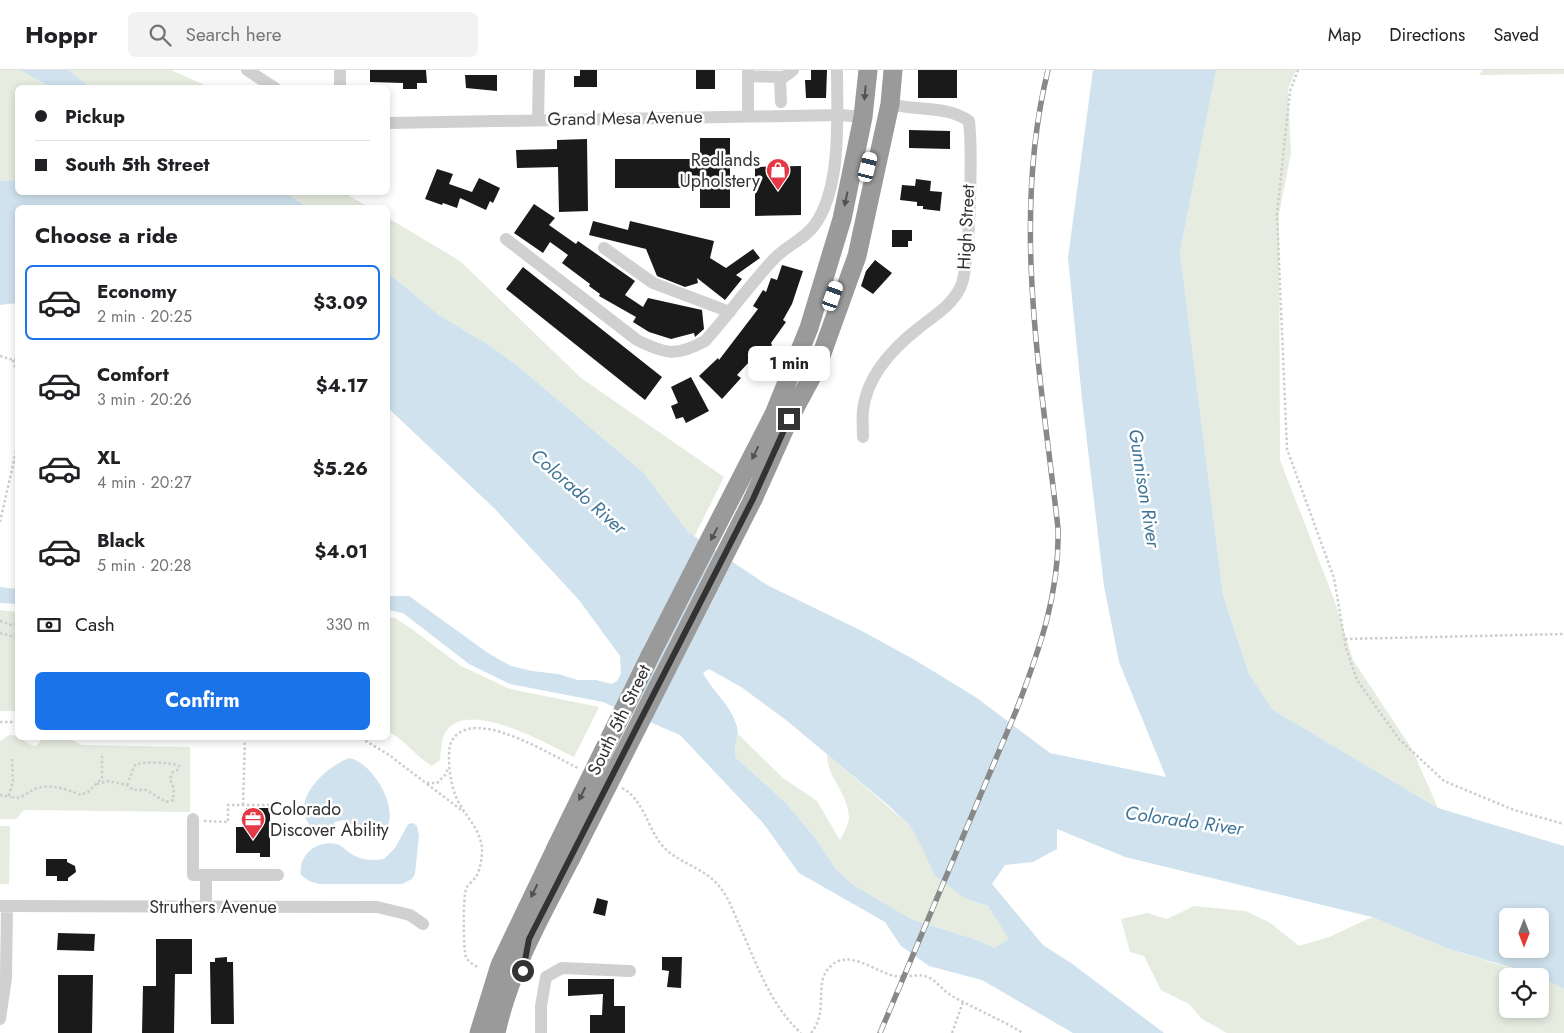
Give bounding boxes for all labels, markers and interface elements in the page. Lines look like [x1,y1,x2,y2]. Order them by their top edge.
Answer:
search box [128,12,478,57]
text: Hoppr [25,17,98,52]
icon: search [146,21,174,49]
text: Search here [186,21,282,48]
text: Map [1328,22,1361,48]
text: Directions [1389,22,1465,48]
text: Saved [1493,22,1539,48]
one-way arrow [861,86,869,102]
text: Pickup [65,103,125,130]
street label: Grand Mesa Avenue [547,104,703,132]
place label: Redlands Upholstery [680,147,760,194]
text: South 5th Street [65,151,210,178]
car [857,151,878,183]
shop icon: Redlands Upholstery [765,157,791,191]
street label: High Street [951,183,981,270]
one-way arrow [842,191,850,207]
text: Choose a ride [35,219,178,251]
text: Economy [97,278,177,305]
car [821,279,844,313]
icon: car [37,280,82,325]
text: $3.09 [313,289,368,316]
text: 2 min · 20:25 [97,305,192,328]
callout: 1 min [748,346,830,382]
text: 1 min [769,352,809,375]
text: Comfort [97,361,169,388]
icon: car [37,363,82,408]
text: $4.17 [316,372,368,399]
text: 3 min · 20:26 [97,388,192,411]
route end [778,408,800,430]
water label: Gunnison River [1122,427,1167,551]
water label: Colorado River [525,442,634,542]
text: XL [97,444,120,471]
one-way arrow [751,445,759,460]
icon: car [37,446,82,491]
text: $5.26 [313,455,368,482]
text: 4 min · 20:27 [97,471,192,494]
text: Black [97,527,145,554]
one-way arrow [710,527,718,542]
icon: car [37,529,82,574]
text: $4.01 [315,538,368,565]
text: 5 min · 20:28 [97,554,192,577]
icon: cash [35,611,63,639]
text: Cash [75,611,115,638]
text: 330 m [326,613,370,636]
street label: South 5th Street [581,660,657,780]
button: Confirm [35,672,370,730]
one-way arrow [578,787,586,801]
place label: Colorado Discover Ability [270,796,389,843]
water label: Colorado River [1123,799,1246,842]
office icon: Colorado Discover Ability [240,806,266,840]
one-way arrow [530,884,538,899]
street label: Struthers Avenue [149,894,277,920]
north arrow [1499,908,1549,958]
map controls [1499,908,1549,1018]
route start [512,960,534,982]
button: locate [1499,968,1549,1018]

